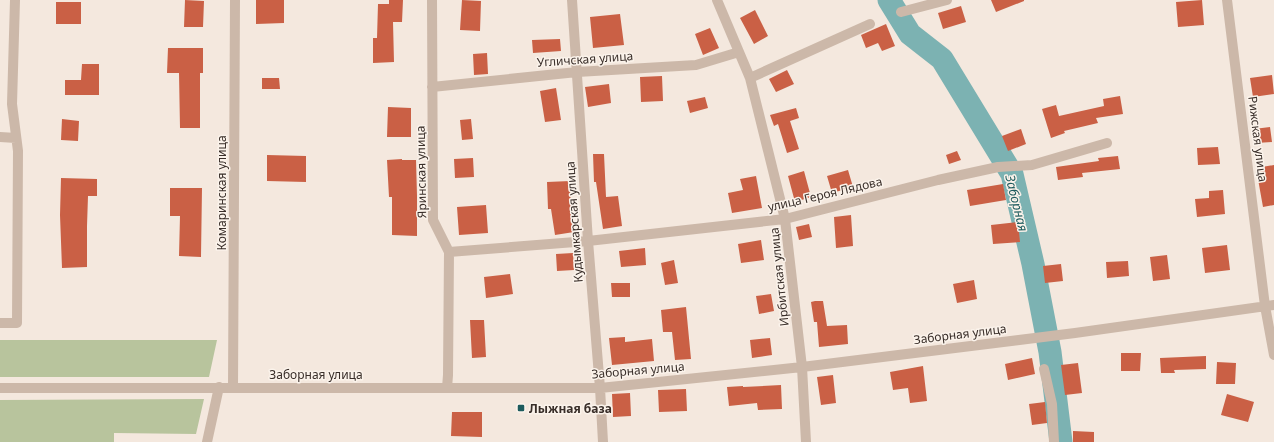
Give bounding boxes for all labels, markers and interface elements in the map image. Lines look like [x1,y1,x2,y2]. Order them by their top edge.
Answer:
street label: Угличская улица [536,47,634,71]
street label: Рижская улица [1244,95,1272,183]
street label: Яринская улица [412,126,430,218]
street label: Комаринская улица [213,135,230,251]
street label: Кудымкарская улица [561,161,587,283]
water label: Заборная [1001,172,1033,233]
street label: улица Героя Лядова [766,173,884,215]
street label: Ирбитская улица [765,227,793,327]
street label: Заборная улица [913,320,1007,348]
street label: Заборная улица [591,357,685,383]
street label: Заборная улица [269,366,363,383]
place label: Лыжная база [529,400,612,417]
marker: Лыжная база [516,403,526,413]

